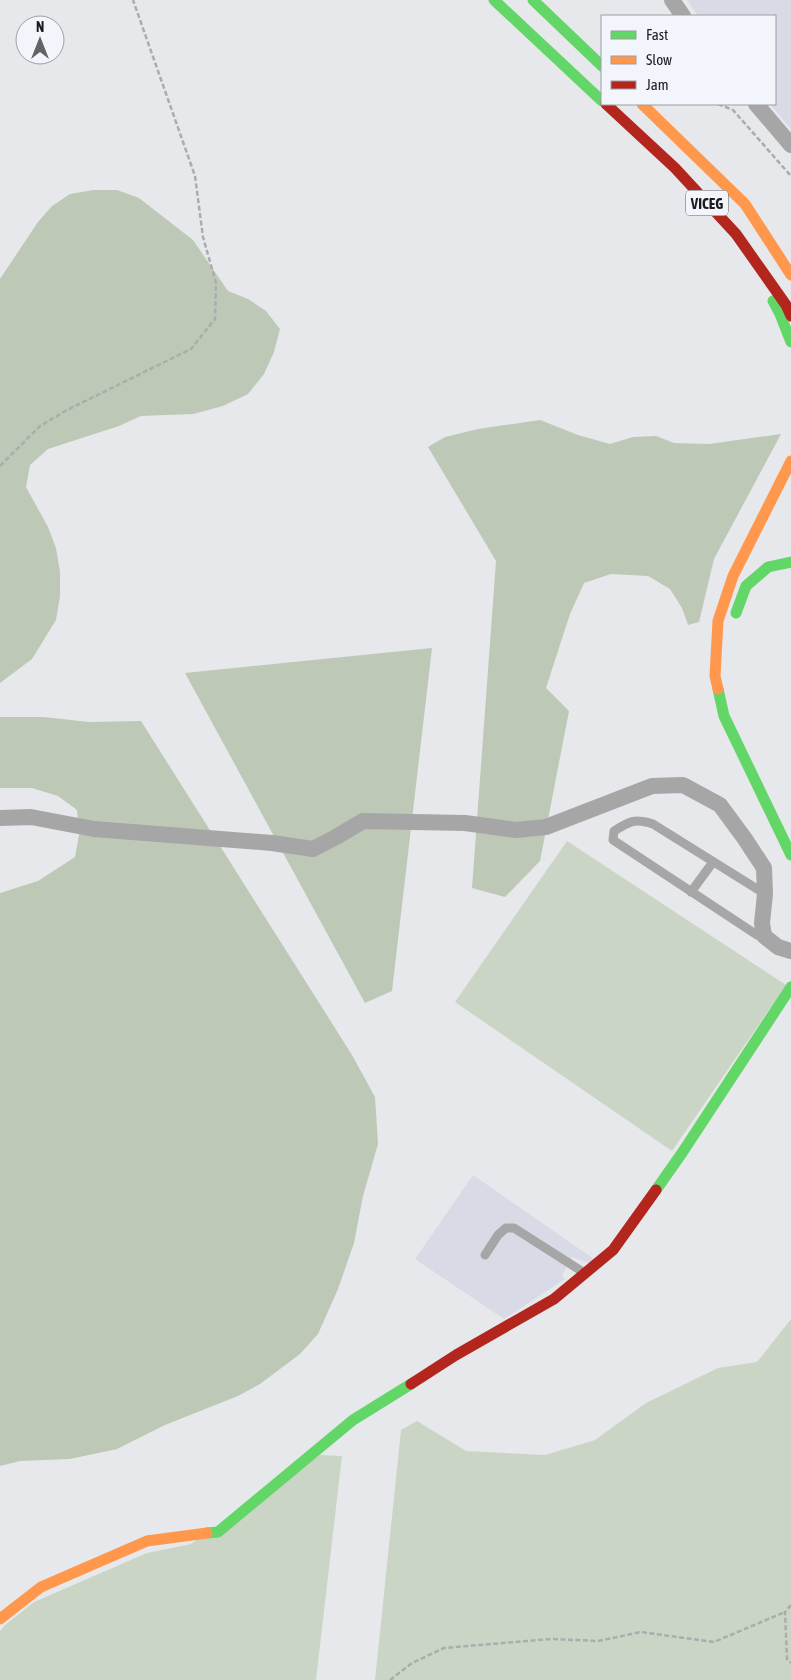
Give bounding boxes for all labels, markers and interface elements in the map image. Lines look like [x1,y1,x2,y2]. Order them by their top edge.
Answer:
north arrow [15,15,65,65]
legend [601,15,776,105]
text: N [36,19,44,35]
text: Fast [646,26,668,43]
text: Slow [646,51,672,68]
text: Jam [646,76,669,93]
road number: VICEG [686,190,728,216]

